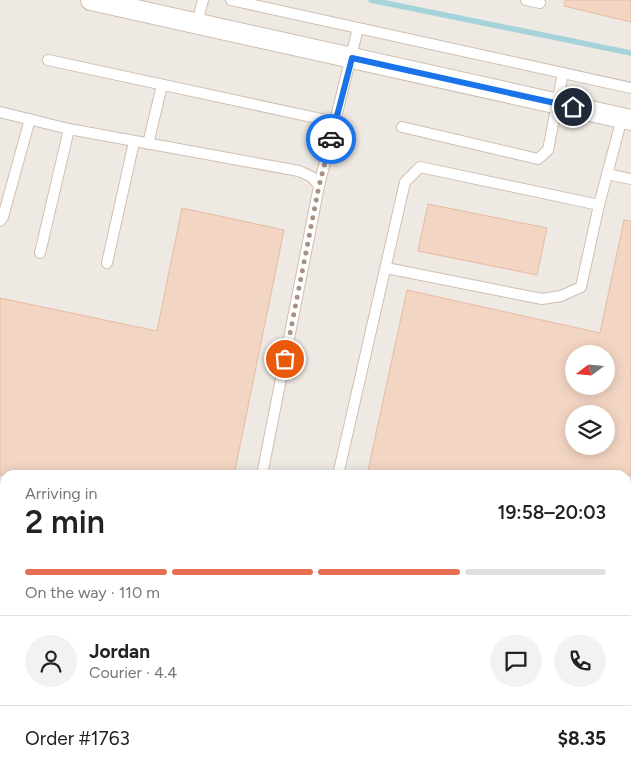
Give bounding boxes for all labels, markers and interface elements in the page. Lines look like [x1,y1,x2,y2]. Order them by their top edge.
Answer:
pin [552,86,594,128]
icon: home [559,93,587,121]
courier [306,114,356,164]
icon: car [317,125,345,153]
pin [264,338,306,380]
icon: bag [271,345,299,373]
north arrow [565,345,615,395]
map controls [565,345,615,455]
button: layers [565,405,615,455]
text: Arriving in [25,484,97,503]
text: 19:58–20:03 [498,501,606,524]
text: 2 min [25,503,105,541]
text: On the way · 110 m [25,583,160,602]
button: person [25,635,77,687]
button: chat [490,635,542,687]
button: phone [554,635,606,687]
text: Jordan [89,640,150,663]
text: Courier · 4.4 [89,663,177,682]
text: Order #1763 [25,727,130,750]
text: $8.35 [558,727,606,750]

